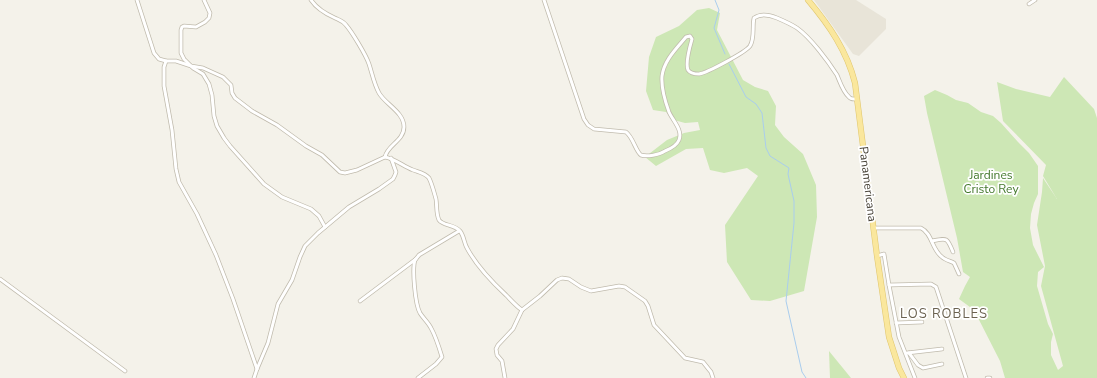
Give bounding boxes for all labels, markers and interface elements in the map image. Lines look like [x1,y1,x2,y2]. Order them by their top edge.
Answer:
street label: Panamericana [855,145,881,223]
park label: Jardines Cristo Rey [963,167,1019,197]
district label: LOS ROBLES [900,305,988,323]

